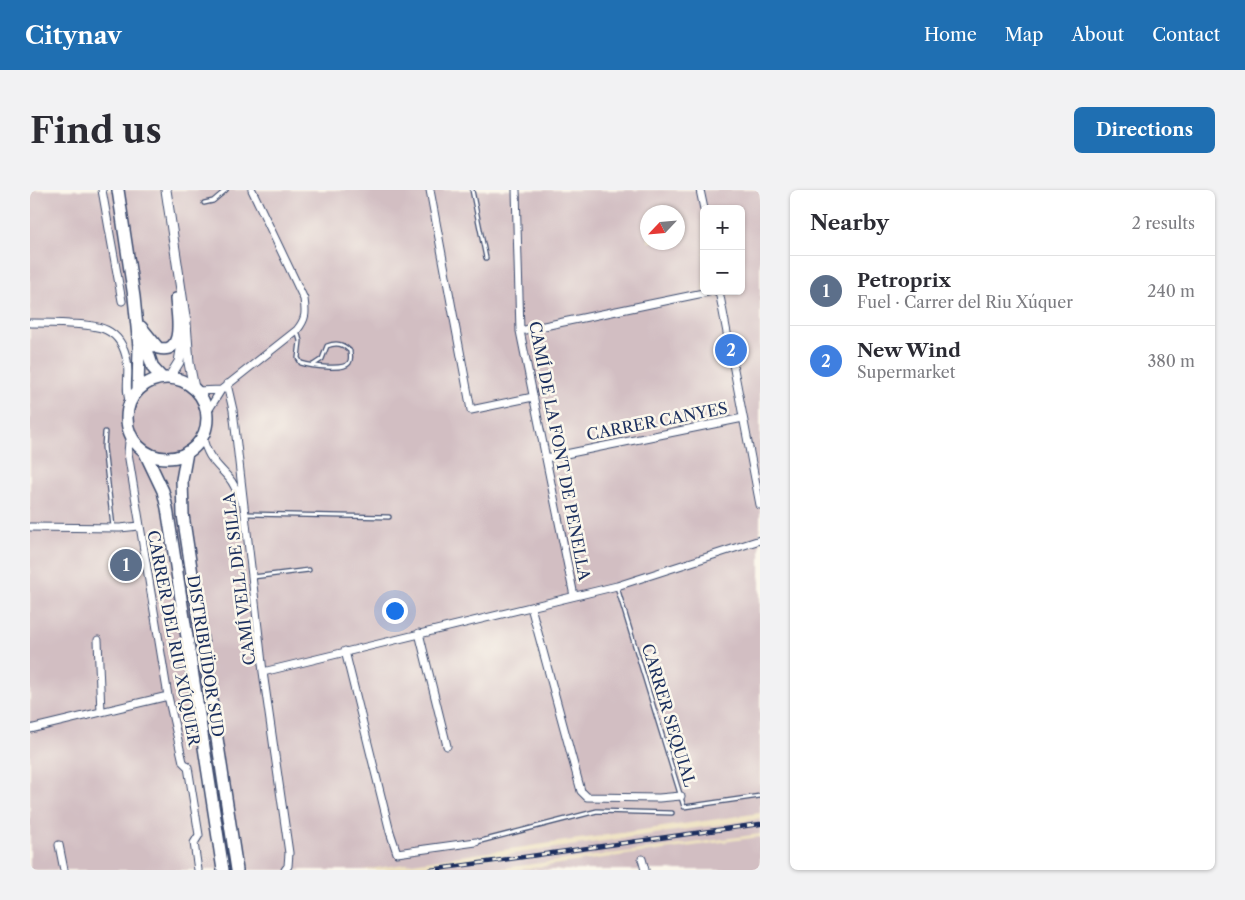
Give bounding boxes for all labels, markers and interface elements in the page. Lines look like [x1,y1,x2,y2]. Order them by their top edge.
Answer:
text: Citynav [25,21,122,50]
text: Home [924,24,977,46]
text: Map [1005,24,1043,46]
text: About [1071,24,1124,46]
text: Contact [1152,24,1220,46]
button: Directions [1074,107,1215,153]
text: Find us [30,109,162,152]
north arrow [640,205,685,250]
map controls [700,205,745,295]
button: + [700,205,745,250]
text: Nearby [810,210,889,235]
text: 2 results [1132,213,1195,233]
button: − [700,250,745,295]
text: Petroprix [857,269,951,292]
text: 1 [822,281,830,301]
text: 240 m [1147,281,1195,301]
text: Fuel · Carrer del Riu Xúquer [857,292,1073,312]
street label: CAMÍ DE LA FONT DE PENELLA [525,320,595,584]
pin: 2 [715,331,747,369]
text: New Wind [857,339,961,362]
text: 2 [821,351,831,371]
text: 380 m [1147,351,1195,371]
text: Supermarket [857,362,955,382]
street label: CARRER CANYES [585,398,729,444]
street label: CAMÍ VELL DE SILLA [218,490,260,667]
street label: CARRER DEL RIU XÚQUER [143,529,205,749]
pin: 1 [110,546,142,584]
street label: DISTRIBUÏDOR SUD [183,574,229,739]
your location [382,598,408,624]
street label: CARRER SEQUIAL [638,641,700,789]

